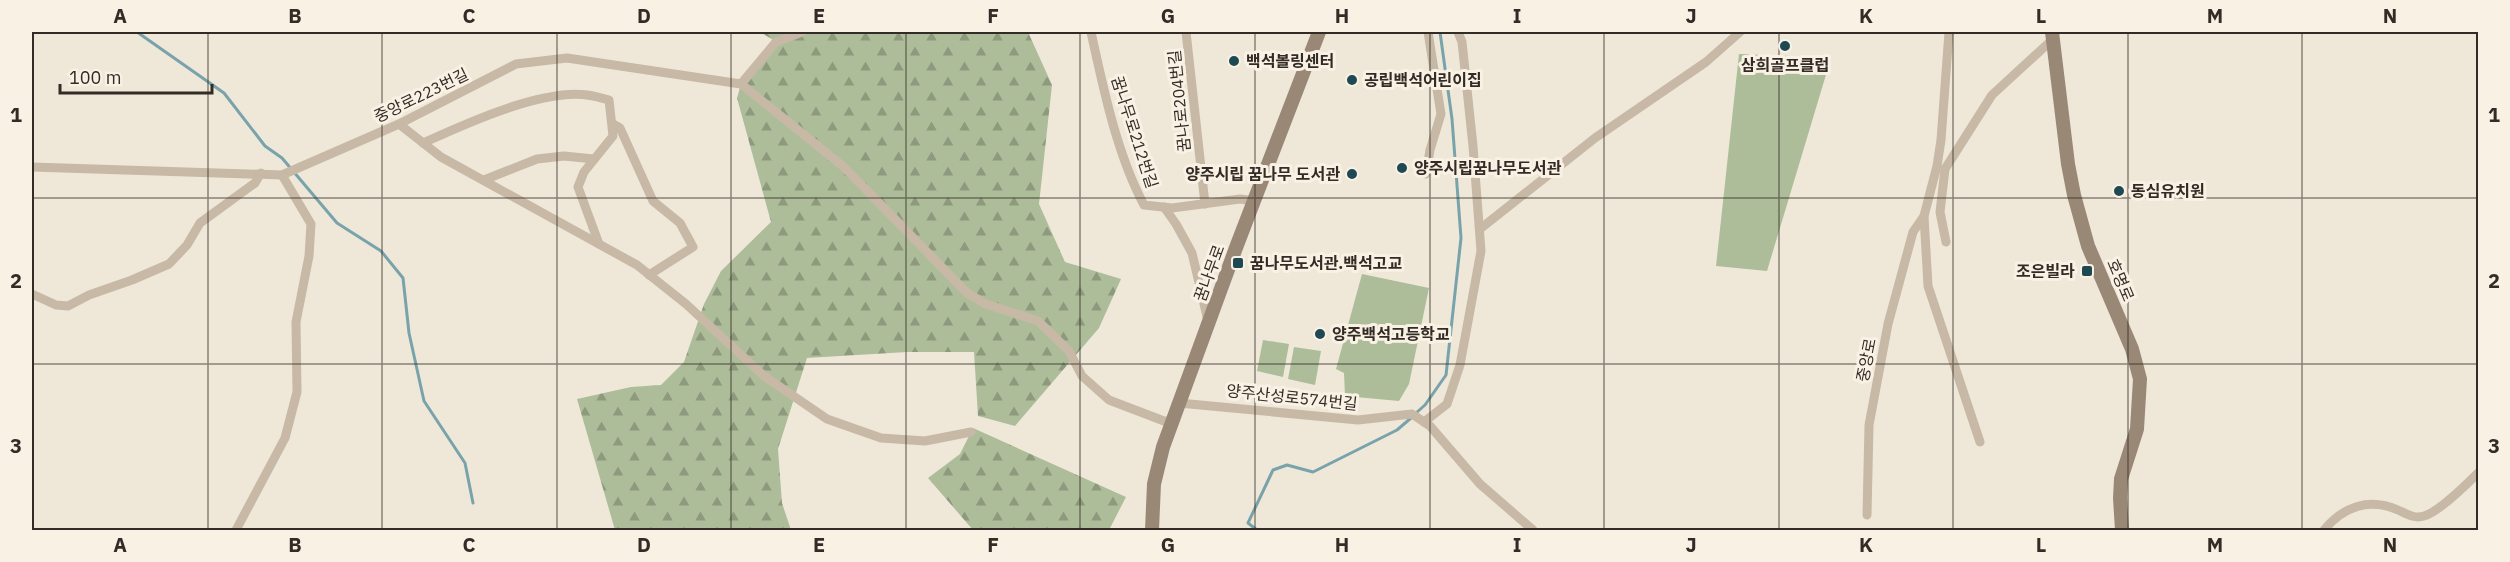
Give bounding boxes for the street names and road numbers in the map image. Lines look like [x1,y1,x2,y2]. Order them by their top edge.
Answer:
street label: 꿈나로204번길 [1164,49,1194,153]
street label: 중앙로223번길 [371,64,471,126]
street label: 꿈나무로212번길 [1107,73,1163,191]
street label: 꿈나무로 [1190,242,1229,304]
street label: 호명로 [2103,256,2139,304]
street label: 중앙로 [1852,336,1880,384]
street label: 양주산성로574번길 [1225,380,1359,414]

